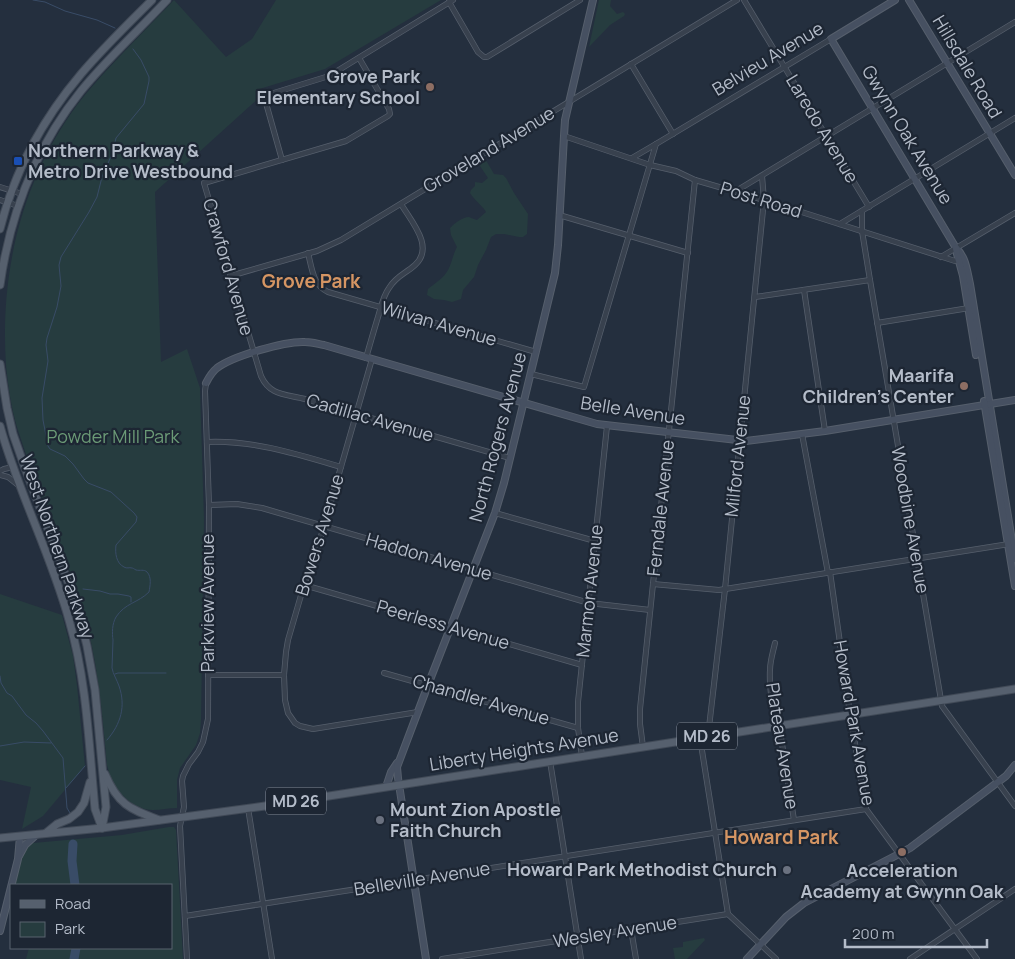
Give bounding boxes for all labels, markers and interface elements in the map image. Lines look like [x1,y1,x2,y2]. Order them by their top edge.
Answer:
street label: Hillsdale Road [928,11,1008,122]
street label: Belvieu Avenue [707,16,827,101]
street label: Gwynn Oak Avenue [857,61,959,208]
place label: Grove Park Elementary School [257,64,421,109]
street label: Laredo Avenue [781,70,865,187]
marker: Grove Park Elementary School [424,81,436,93]
street label: Groveland Avenue [418,100,559,198]
place label: Northern Parkway & Metro Drive Westbound [28,138,233,183]
marker: Northern Parkway & Metro Drive Westbound [12,155,24,167]
street label: Post Road [717,175,805,223]
street label: Crawford Avenue [198,195,260,338]
district label: Grove Park [262,268,361,294]
street label: Wilvan Avenue [379,295,500,351]
street label: North Rogers Avenue [463,349,531,524]
place label: Maarifa Children's Center [803,363,954,408]
marker: Maarifa Children's Center [958,380,970,392]
street label: Cadillac Avenue [304,387,437,447]
street label: Belle Avenue [579,390,687,430]
street label: Milford Avenue [719,394,755,518]
park label: Powder Mill Park [46,424,181,448]
street label: Ferndale Avenue [641,438,679,577]
street label: Woodbine Avenue [886,444,936,595]
street label: West Northern Parkway [15,451,101,642]
street label: Bowers Avenue [289,471,349,599]
street label: Marmon Avenue [570,523,608,658]
street label: Haddon Avenue [363,527,495,586]
street label: Parkview Avenue [195,534,219,672]
street label: Peerless Avenue [374,594,513,654]
street label: Howard Park Avenue [829,638,881,807]
street label: Chandler Avenue [410,668,553,730]
street label: Plateau Avenue [761,681,805,811]
street label: Liberty Heights Avenue [427,722,620,776]
road number: MD 26 [677,722,737,749]
road number: MD 26 [266,788,326,814]
place label: Mount Zion Apostle Faith Church [390,797,561,842]
marker: Mount Zion Apostle Faith Church [374,814,386,826]
district label: Howard Park [724,824,839,850]
marker: Acceleration Academy at Gwynn Oak [896,846,908,858]
street label: Belleville Avenue [352,855,492,901]
place label: Howard Park Methodist Church [507,857,777,881]
place label: Acceleration Academy at Gwynn Oak [801,858,1005,903]
marker: Howard Park Methodist Church [781,864,793,876]
legend [10,884,172,949]
text: Road [55,893,91,914]
street label: Wesley Avenue [551,909,678,953]
scale bar [845,916,988,948]
text: Park [55,918,85,939]
text: 200 m [852,923,895,944]

